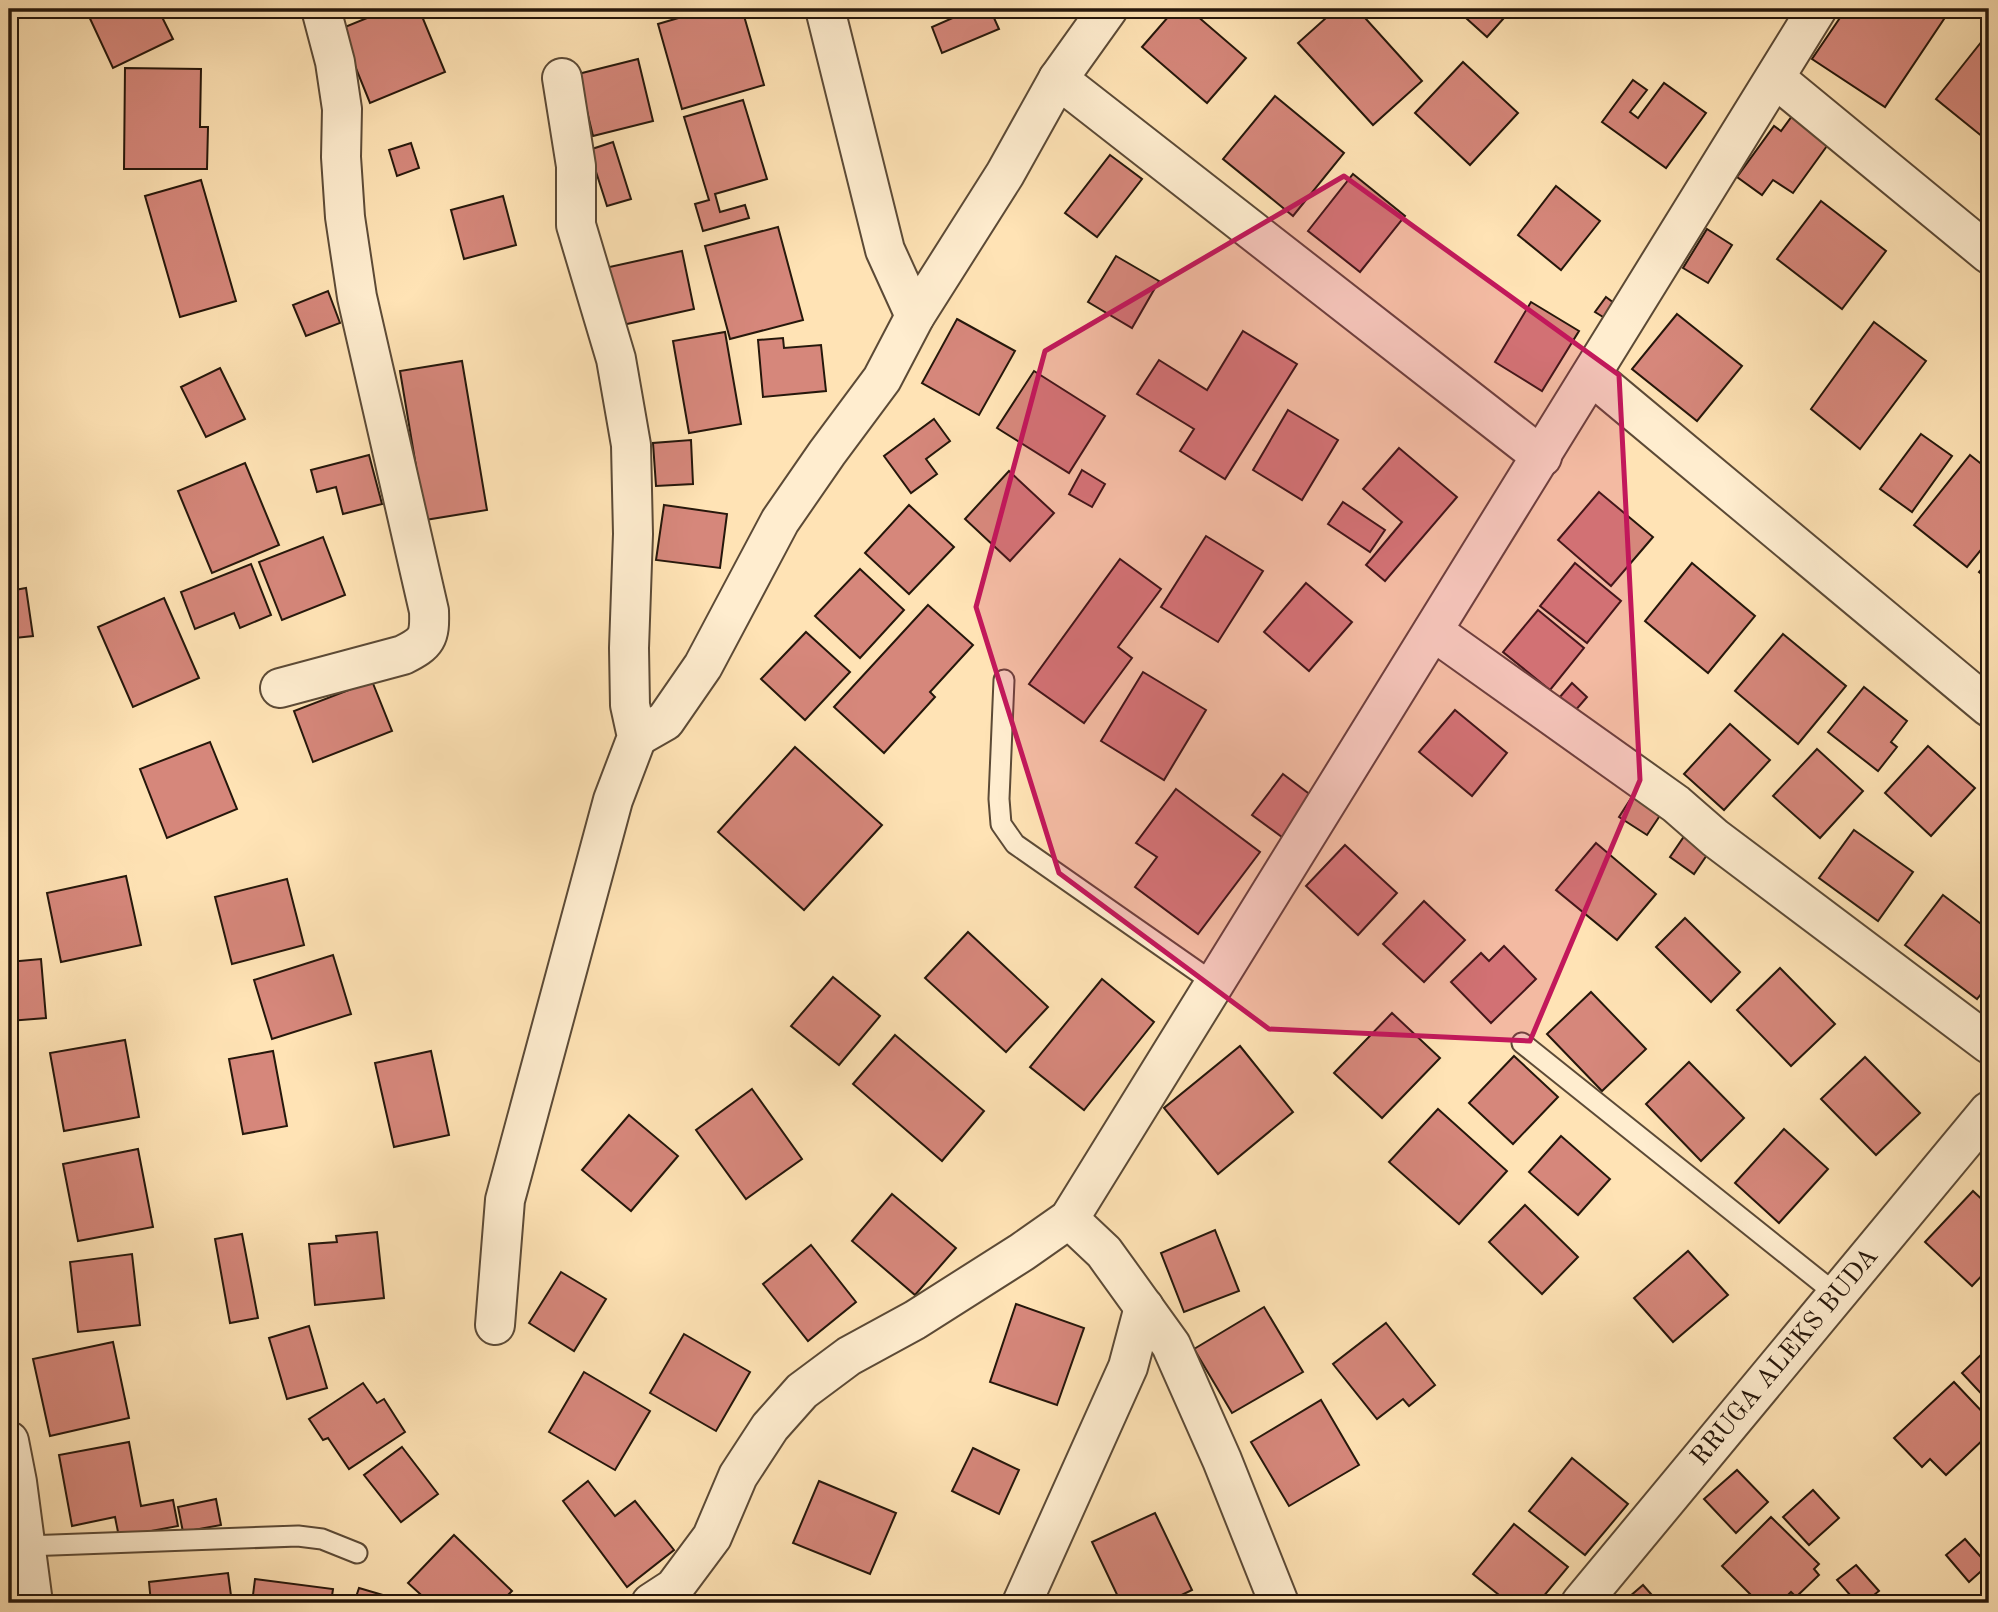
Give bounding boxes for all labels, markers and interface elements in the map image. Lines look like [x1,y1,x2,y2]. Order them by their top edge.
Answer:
street label: RRUGA ALEKS BUDA [1687,1243,1884,1471]

